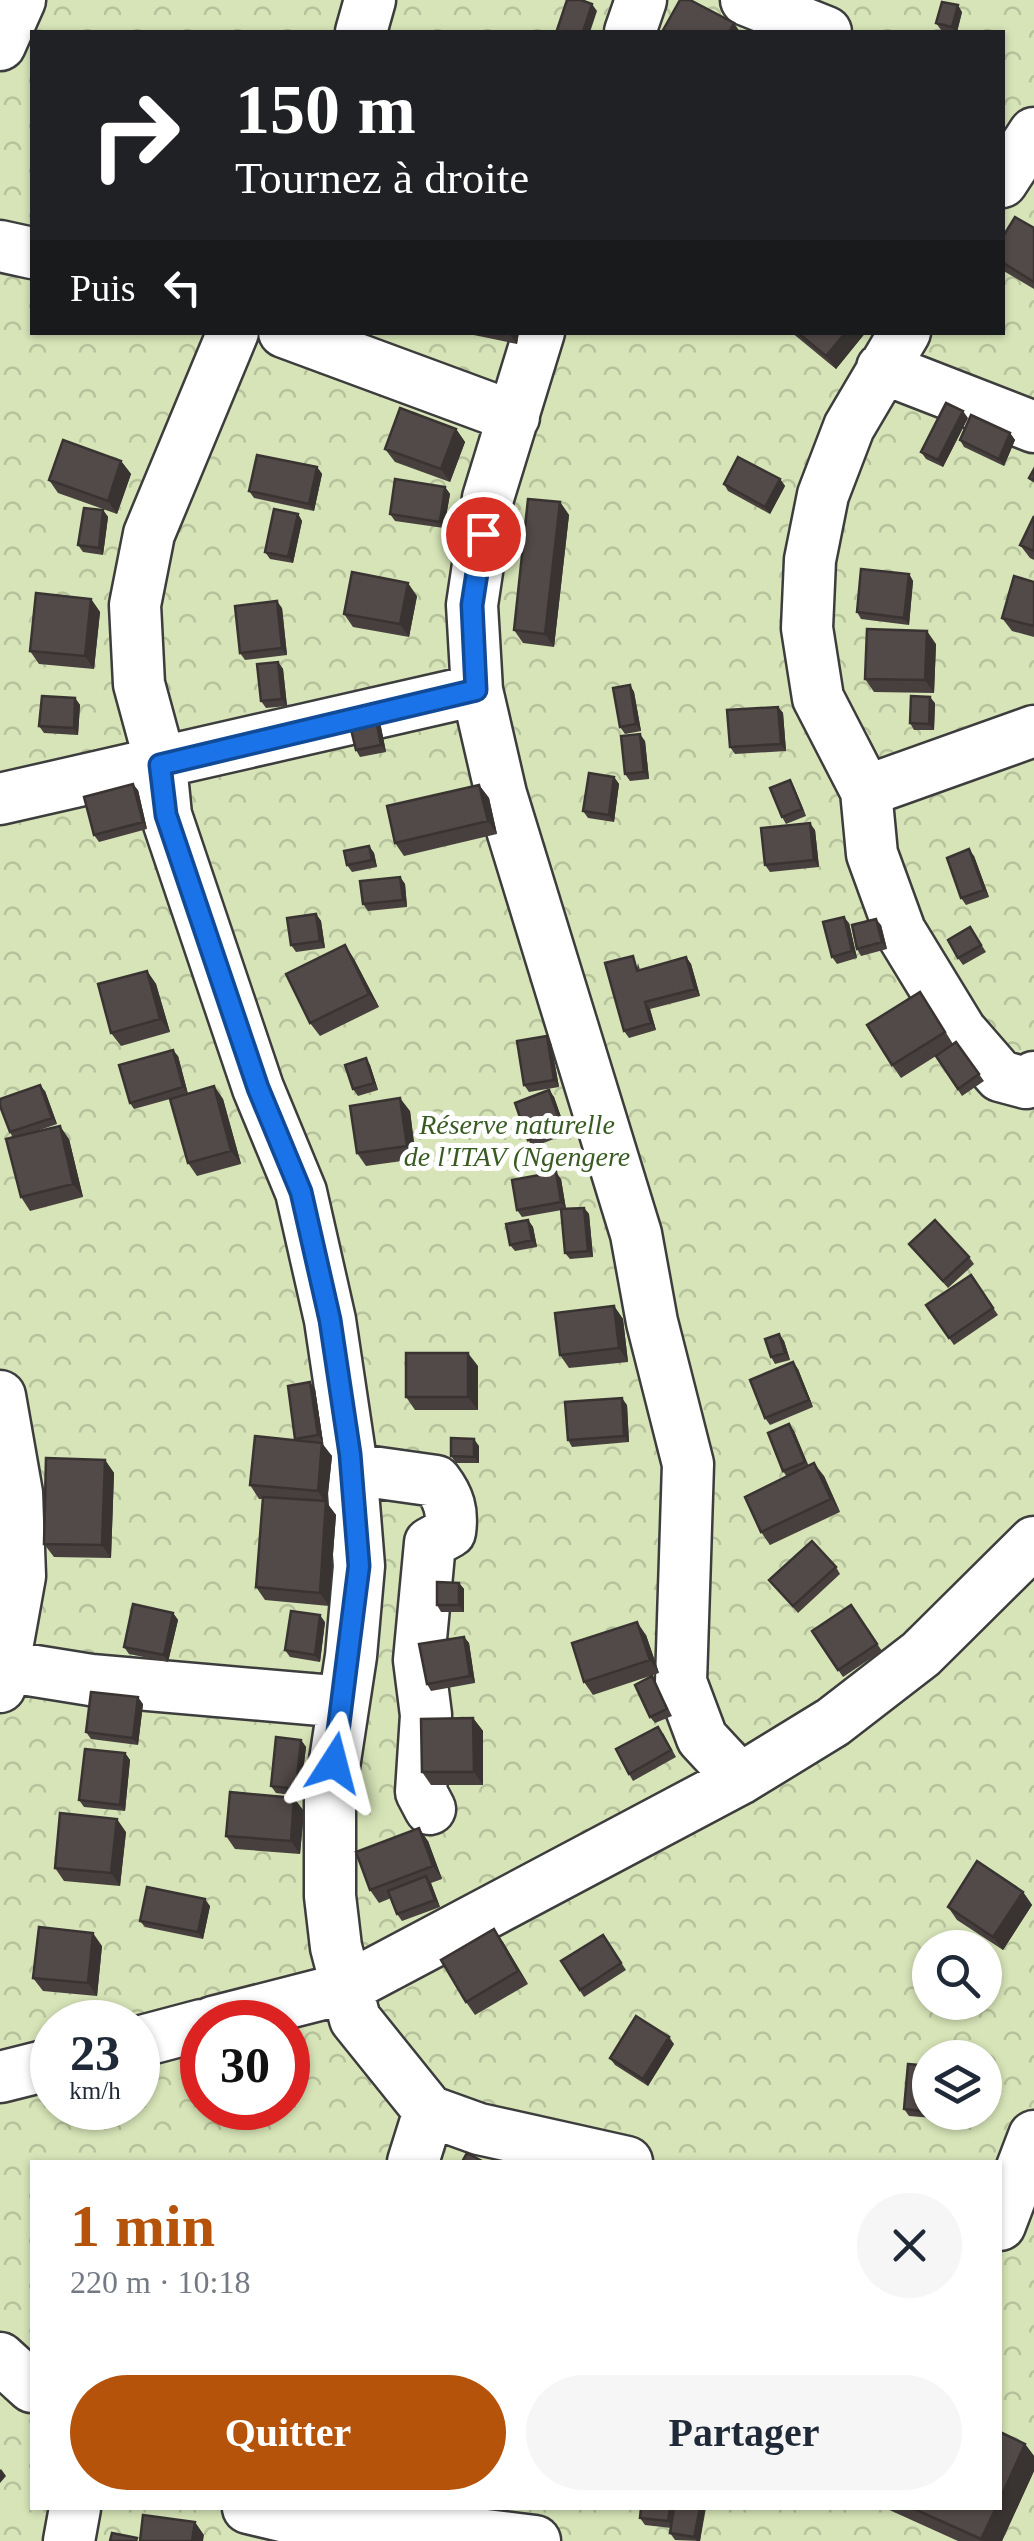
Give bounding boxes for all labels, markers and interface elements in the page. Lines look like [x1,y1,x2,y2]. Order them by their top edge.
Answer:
icon: right [70,70,200,200]
text: 150 m [235,71,416,148]
text: Tournez à droite [235,153,529,203]
icon: left [155,260,210,315]
text: Puis [70,267,135,309]
pin [441,492,526,577]
icon: arrive [456,507,511,562]
park label: Réserve naturelle de l'ITAV (Ngengere [404,1109,630,1172]
position arrow [282,1711,386,1815]
map controls [912,1930,1002,2130]
button: search [912,1930,1002,2020]
speed limit sign: 30 [180,2000,310,2130]
text: 23 [70,2025,120,2081]
button: layers [912,2040,1002,2130]
text: km/h [69,2077,121,2104]
text: 1 min [70,2193,215,2259]
button: close [857,2193,962,2298]
text: 220 m · 10:18 [70,2264,250,2300]
button: Quitter [70,2375,506,2490]
button: Partager [526,2375,962,2490]

